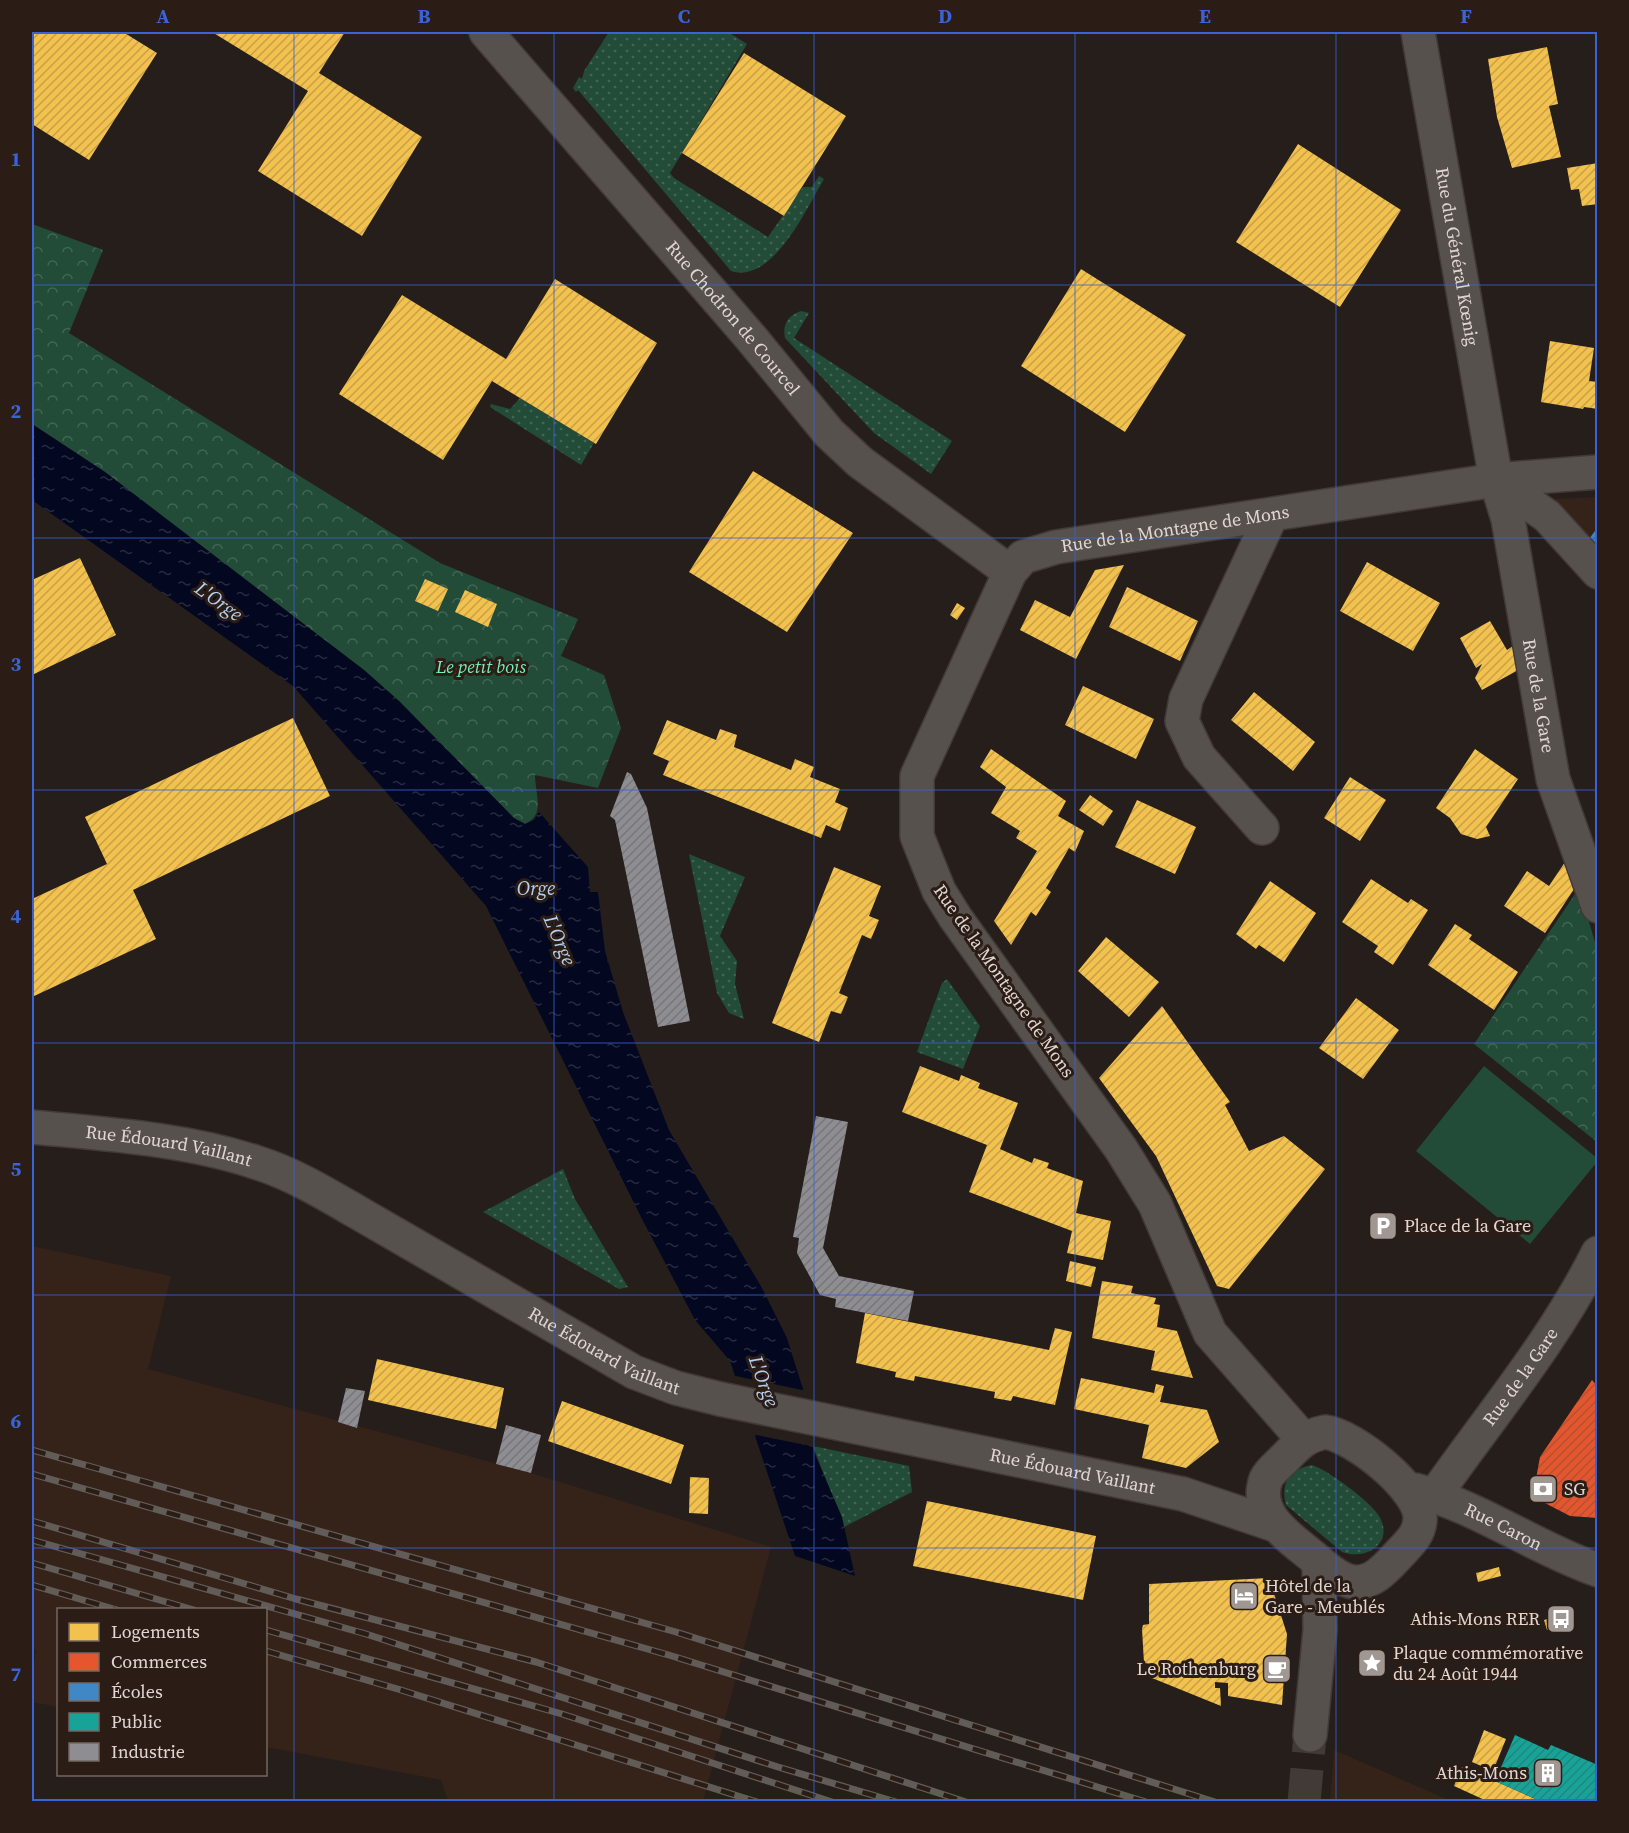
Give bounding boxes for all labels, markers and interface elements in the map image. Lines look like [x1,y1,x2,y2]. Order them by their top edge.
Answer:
text: A [156,2,170,30]
text: B [417,2,431,30]
text: C [678,2,690,30]
text: D [938,2,952,30]
text: E [1199,2,1211,30]
text: F [1460,2,1472,30]
text: 1 [11,145,21,173]
street label: Rue du Général Kœnig [1430,165,1485,348]
street label: Rue Chodron de Courcel [660,235,806,401]
text: 2 [11,397,22,425]
street label: Rue de la Montagne de Mons [1059,499,1291,558]
water label: L'Orge [189,574,249,628]
street label: Rue de la Gare [1517,637,1561,755]
text: 3 [11,650,22,678]
park label: Le petit bois [435,654,526,679]
water label: Orge [517,874,555,902]
street label: Rue de la Montagne de Mons [928,879,1081,1082]
text: 4 [11,902,22,930]
water label: L'Orge [536,909,583,970]
street label: Rue Édouard Vaillant [84,1119,255,1172]
text: 5 [11,1155,22,1183]
parking icon: Place de la Gare [1367,1210,1399,1242]
place label: Place de la Gare [1404,1213,1531,1238]
street label: Rue Édouard Vaillant [524,1301,683,1400]
street label: Rue de la Gare [1477,1322,1564,1431]
water label: L'Orge [741,1351,786,1411]
text: 6 [11,1407,22,1435]
street label: Rue Édouard Vaillant [987,1442,1158,1500]
bank icon: SG [1527,1473,1559,1505]
place label: SG [1564,1476,1586,1501]
street label: Rue Caron [1461,1496,1547,1556]
place label: Hôtel de la Gare - Meublés [1265,1573,1385,1619]
hotel icon: Hôtel de la Gare - Meublés [1228,1580,1260,1612]
bus stop icon: Athis-Mons RER [1545,1603,1577,1635]
place label: Athis-Mons RER [1410,1606,1540,1631]
legend [57,1608,267,1776]
text: Logements [111,1619,200,1644]
place label: Plaque commémorative du 24 Août 1944 [1393,1640,1583,1686]
place icon: Plaque commémorative du 24 Août 1944 [1356,1647,1388,1679]
text: Commerces [111,1649,207,1674]
cafe icon: Le Rothenburg [1261,1653,1293,1685]
place label: Le Rothenburg [1136,1656,1256,1681]
text: 7 [11,1660,22,1688]
text: Écoles [111,1679,163,1704]
text: Public [111,1709,162,1734]
text: Industrie [111,1739,185,1764]
building icon: Athis-Mons [1532,1757,1564,1789]
place label: Athis-Mons [1436,1760,1527,1785]

